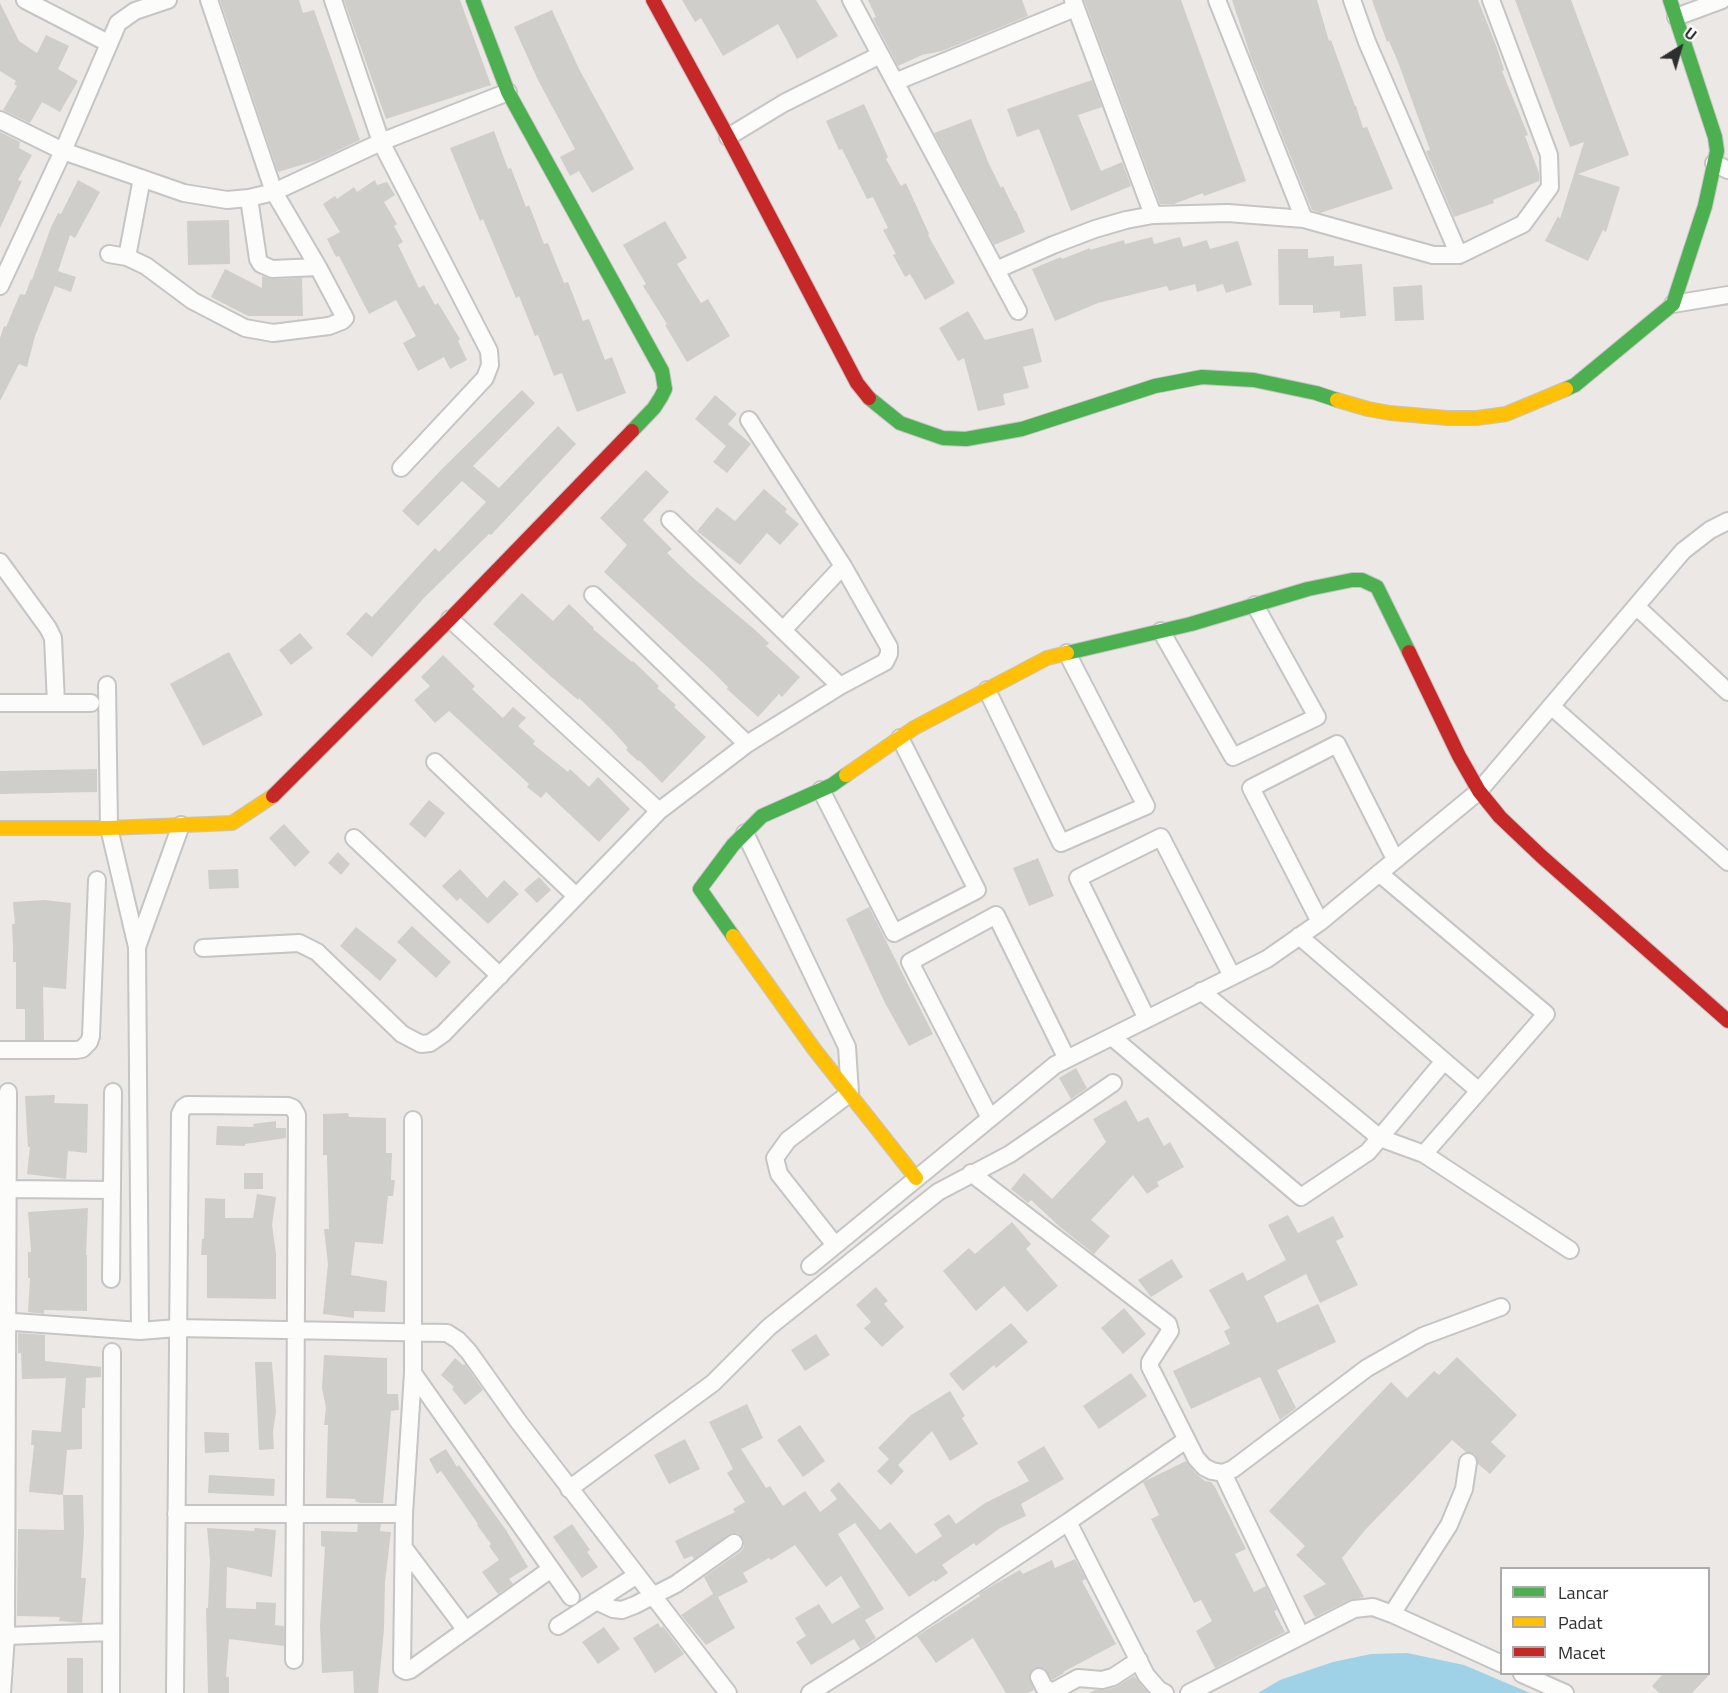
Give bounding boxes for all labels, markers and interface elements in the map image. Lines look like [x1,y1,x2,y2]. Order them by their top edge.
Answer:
north arrow [1650,18,1710,78]
text: U [1679,21,1702,46]
legend [1500,1567,1710,1675]
text: Lancar [1558,1579,1608,1606]
text: Padat [1558,1609,1602,1636]
text: Macet [1558,1639,1605,1666]

